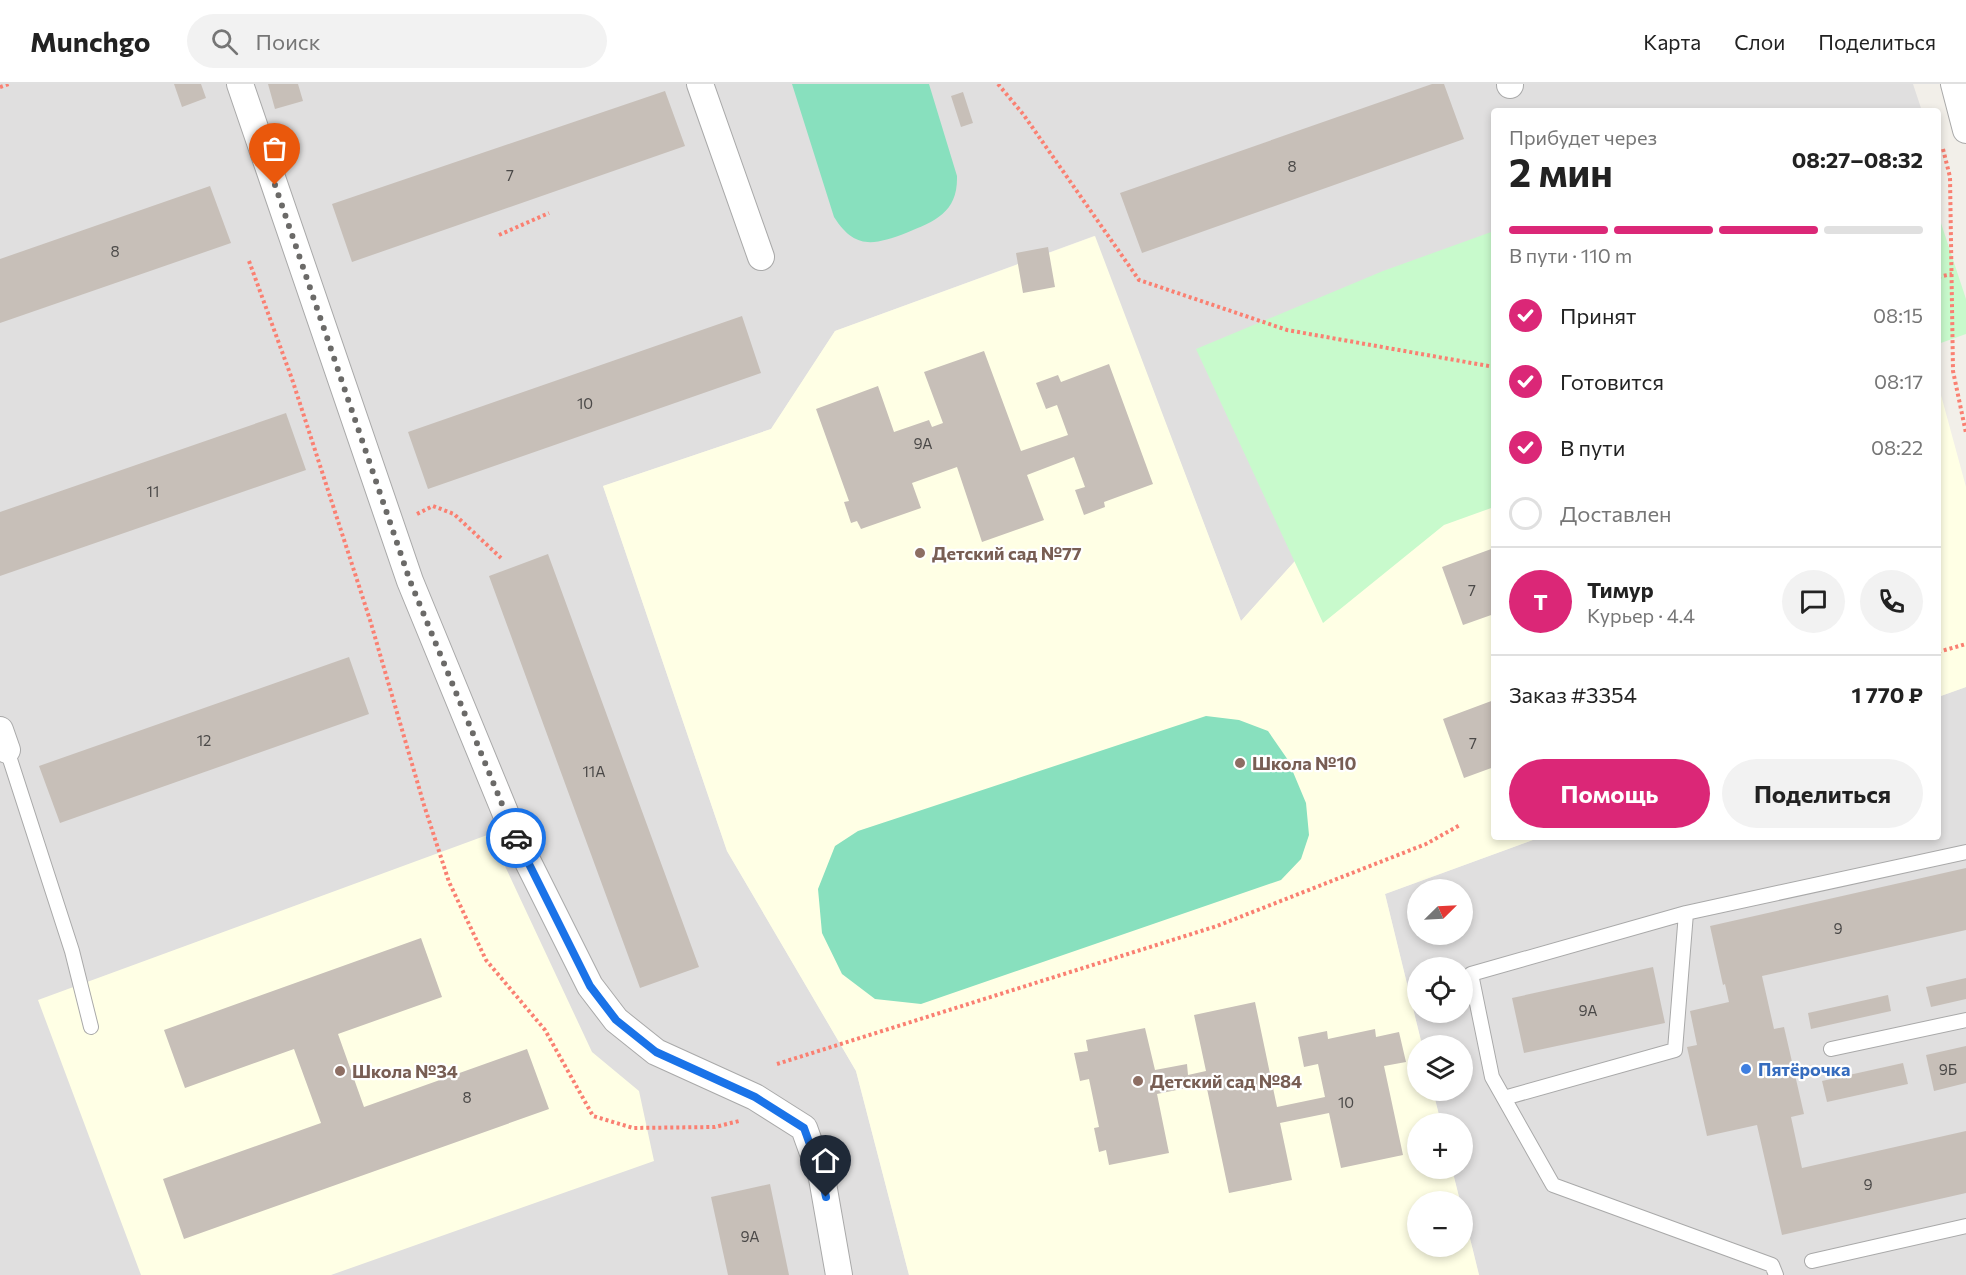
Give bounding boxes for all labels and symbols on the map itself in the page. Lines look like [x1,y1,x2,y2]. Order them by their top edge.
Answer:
pin [249,123,300,185]
house number: 8 [1287,157,1297,175]
house number: 7 [506,166,514,184]
house number: 8 [110,242,120,260]
house number: 10 [577,394,593,412]
house number: 9А [913,434,933,452]
house number: 11 [147,482,159,500]
place label: Детский сад №77 [932,542,1082,564]
marker: Детский сад №77 [913,546,927,560]
house number: 7 [1468,581,1476,599]
house number: 12 [197,731,211,749]
house number: 7 [1469,734,1477,752]
place label: Школа №10 [1252,752,1357,774]
marker: Школа №10 [1233,756,1247,770]
house number: 11А [582,762,606,780]
courier [486,808,546,868]
north arrow [1407,879,1473,945]
house number: 9 [1833,919,1843,937]
house number: 9А [1578,1001,1598,1019]
place label: Пятёрочка [1758,1058,1850,1080]
place label: Школа №34 [352,1060,458,1082]
house number: 9Б [1939,1060,1957,1078]
marker: Пятёрочка [1739,1062,1753,1076]
marker: Школа №34 [333,1064,347,1078]
place label: Детский сад №84 [1150,1070,1302,1092]
marker: Детский сад №84 [1131,1074,1145,1088]
house number: 8 [462,1088,472,1106]
house number: 10 [1338,1093,1354,1111]
pin [800,1135,851,1197]
house number: 9 [1863,1175,1873,1193]
house number: 9А [740,1227,760,1245]

